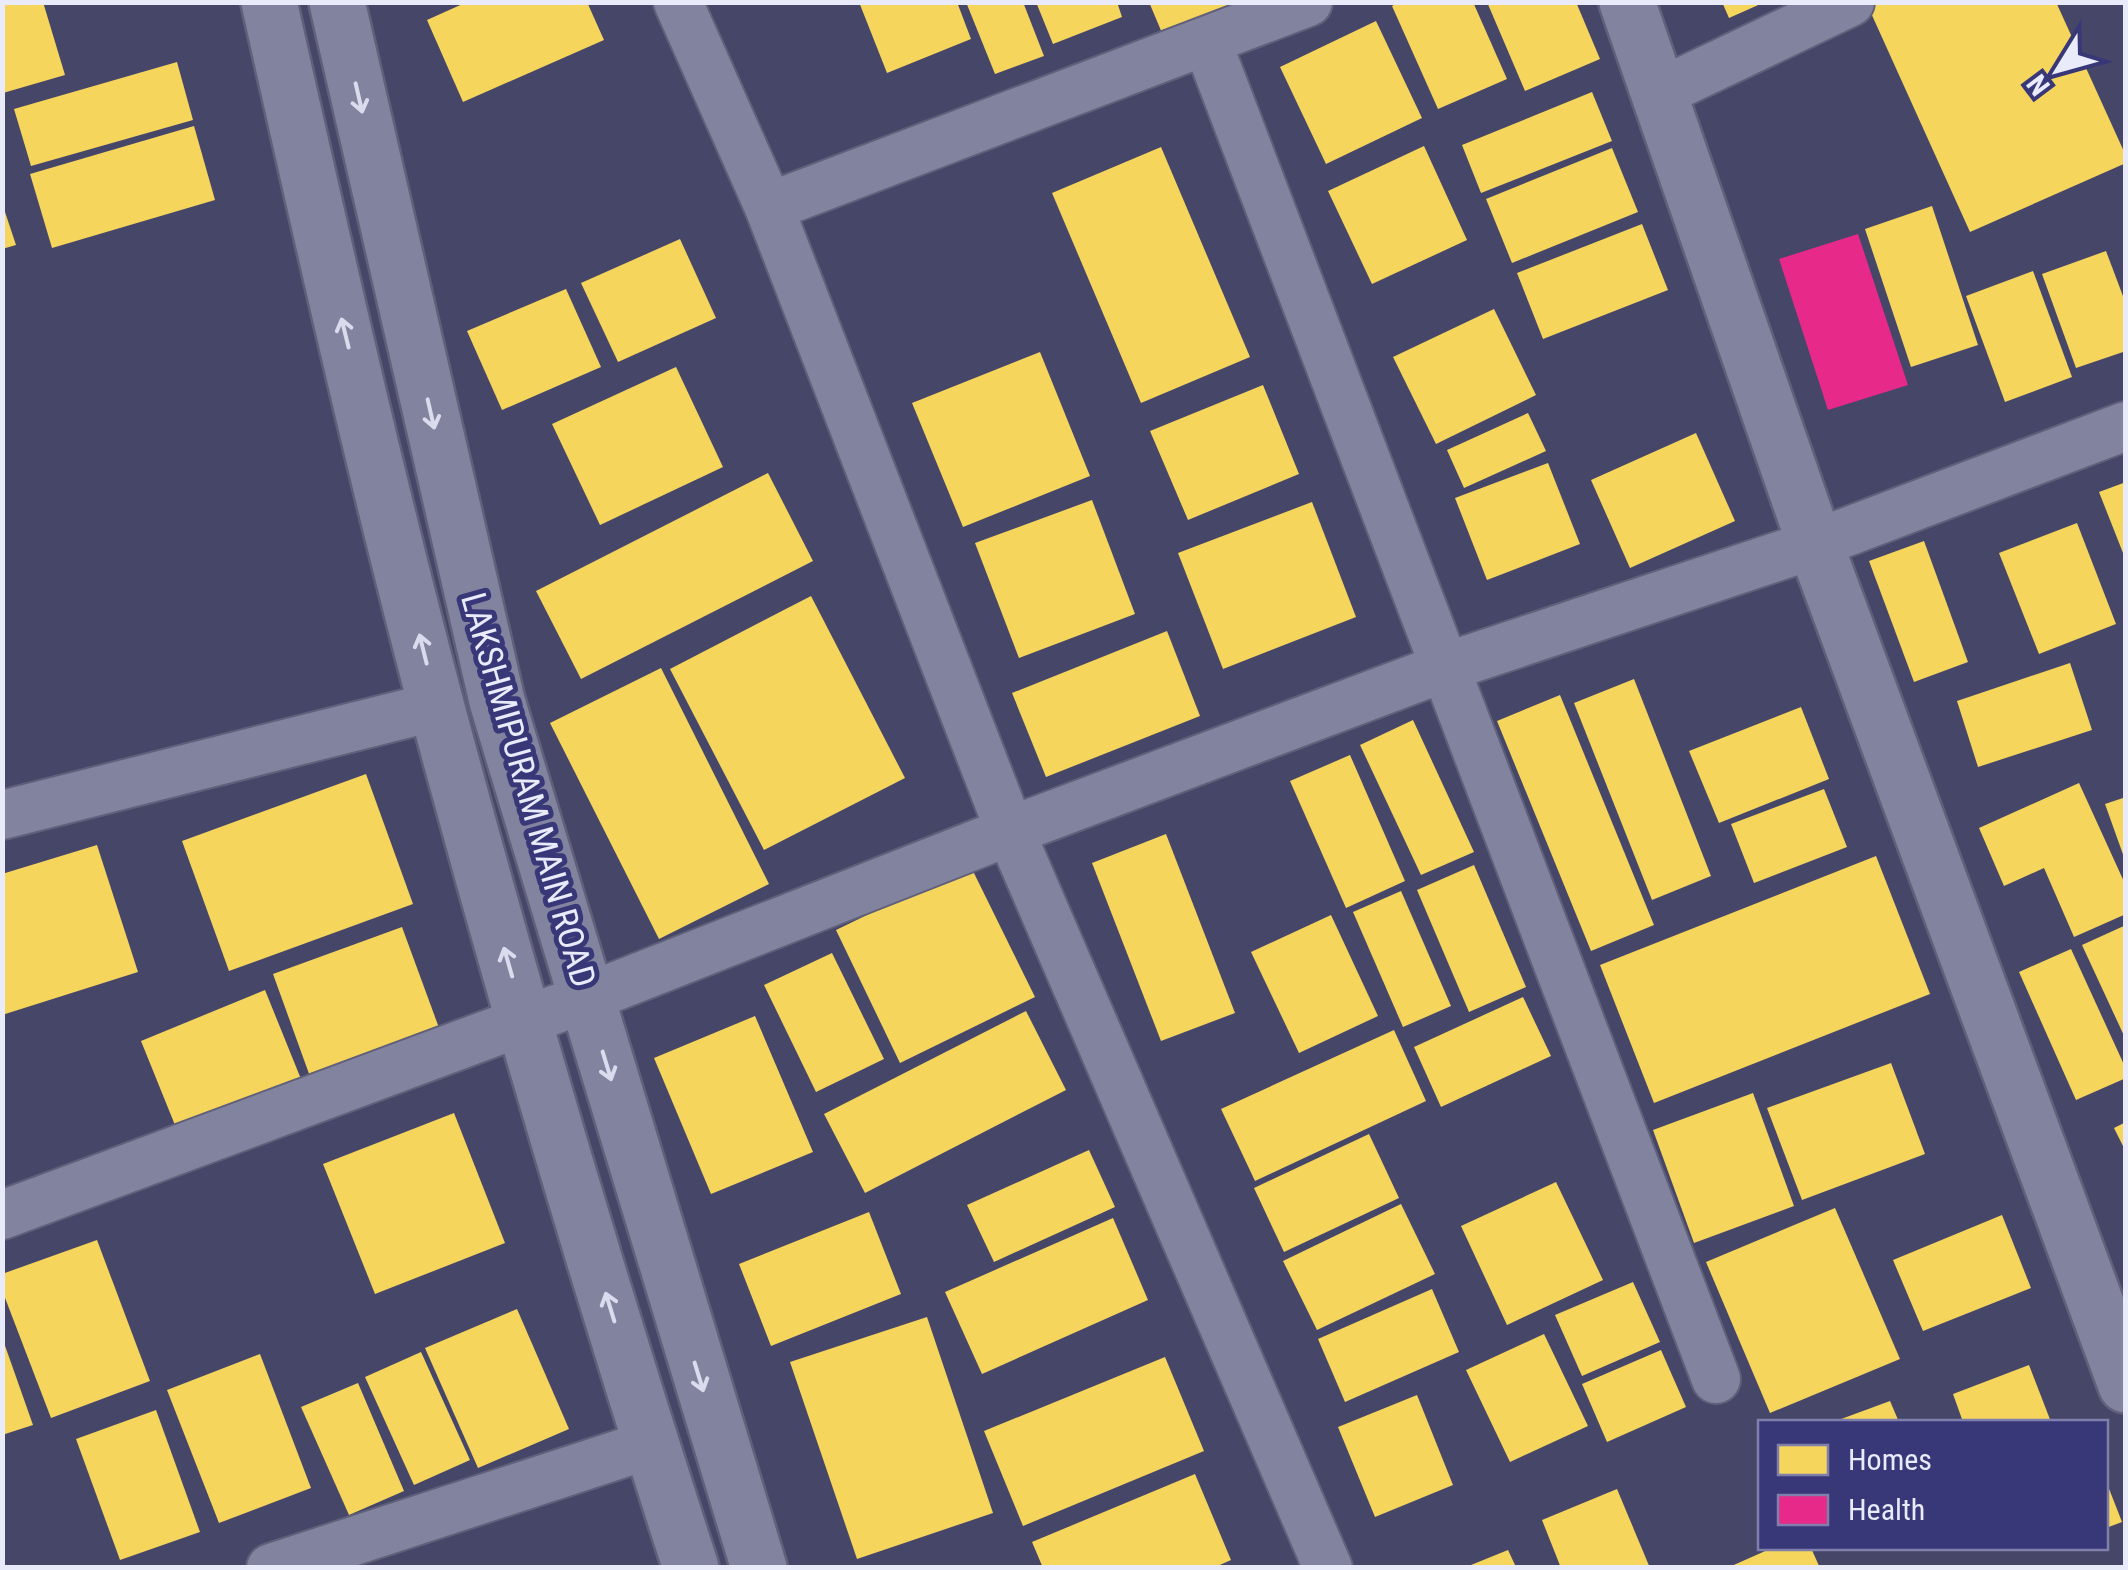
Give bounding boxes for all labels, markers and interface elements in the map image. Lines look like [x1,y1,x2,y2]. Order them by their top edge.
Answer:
north arrow [2008,20,2108,120]
text: N [2020,68,2057,102]
one-way arrow [351,81,369,113]
one-way arrow [335,318,353,350]
one-way arrow [423,397,442,429]
street label: LAKSHMIPURAM MAIN ROAD [452,588,604,992]
one-way arrow [412,634,431,665]
one-way arrow [498,947,517,978]
one-way arrow [599,1050,617,1081]
one-way arrow [600,1292,618,1324]
one-way arrow [691,1361,709,1393]
legend [1758,1420,2108,1550]
text: Homes [1848,1442,1932,1477]
text: Health [1848,1492,1925,1527]

